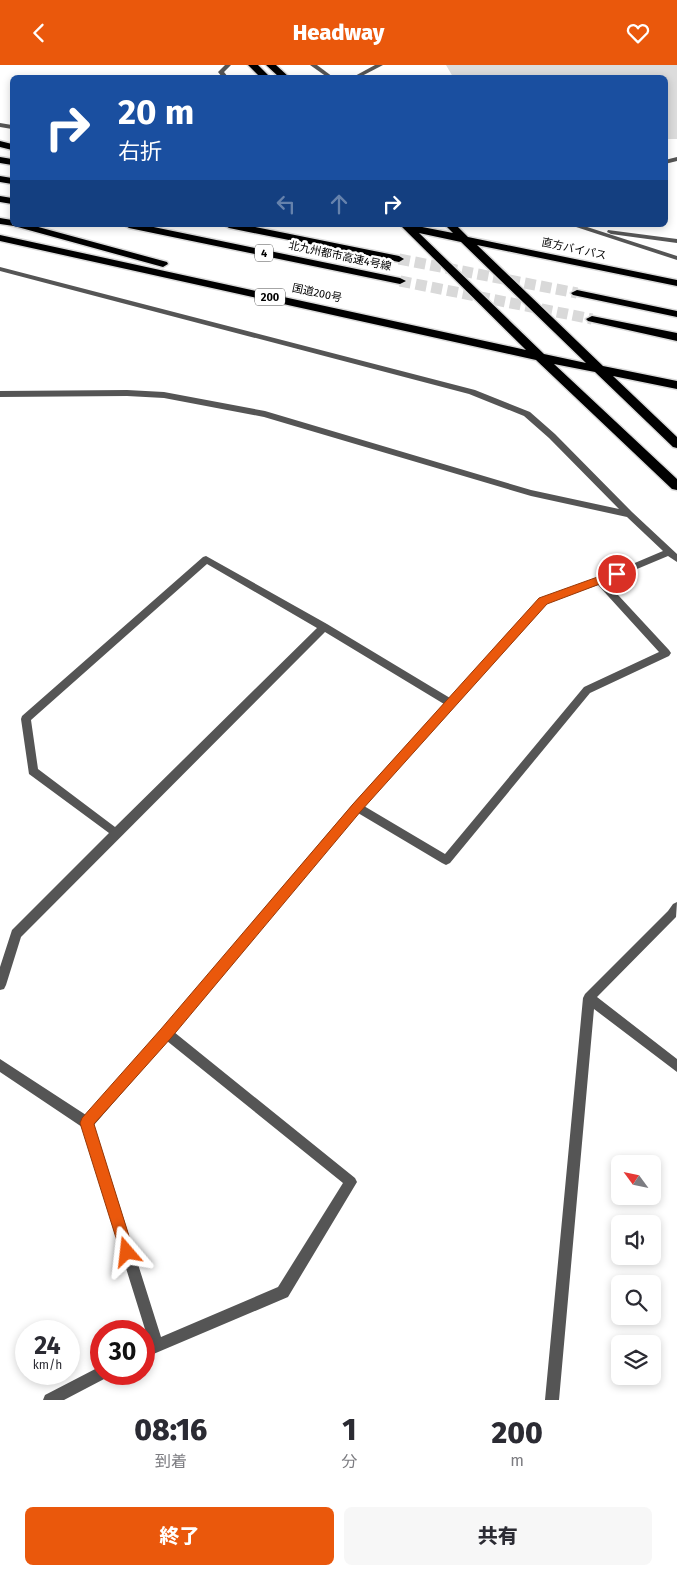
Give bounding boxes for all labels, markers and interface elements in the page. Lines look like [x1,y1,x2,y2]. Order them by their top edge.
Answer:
icon: back [25,19,53,47]
text: Headway [293,19,384,46]
icon: heart [624,19,652,47]
text: 20 m [118,91,194,133]
icon: right [35,95,100,160]
text: 右折 [118,138,162,165]
icon: left [272,190,300,218]
icon: ahead [325,190,353,218]
icon: right [378,190,406,218]
street label: 直方バイパス [540,236,608,262]
street label: 北九州都市高速4号線 [287,239,393,273]
road number: 4 [255,245,273,262]
street label: 国道200号 [291,281,343,305]
road number: 200 [255,288,285,305]
pin [596,553,638,595]
icon: arrive [603,560,631,588]
north arrow [611,1155,661,1205]
map controls [611,1155,661,1385]
button: sound [611,1215,661,1265]
position arrow [100,1225,152,1277]
button: search [611,1275,661,1325]
speed limit sign: 30 [90,1320,155,1385]
text: 24 [34,1331,61,1361]
button: layers [611,1335,661,1385]
text: km/h [33,1358,62,1372]
text: 08:16 [134,1412,207,1448]
text: 1 [342,1412,357,1448]
text: 200 [492,1415,543,1451]
text: m [510,1451,524,1470]
text: 到着 [155,1452,187,1471]
text: 分 [341,1452,357,1471]
button: 終了 [25,1507,334,1565]
button: 共有 [344,1507,652,1565]

